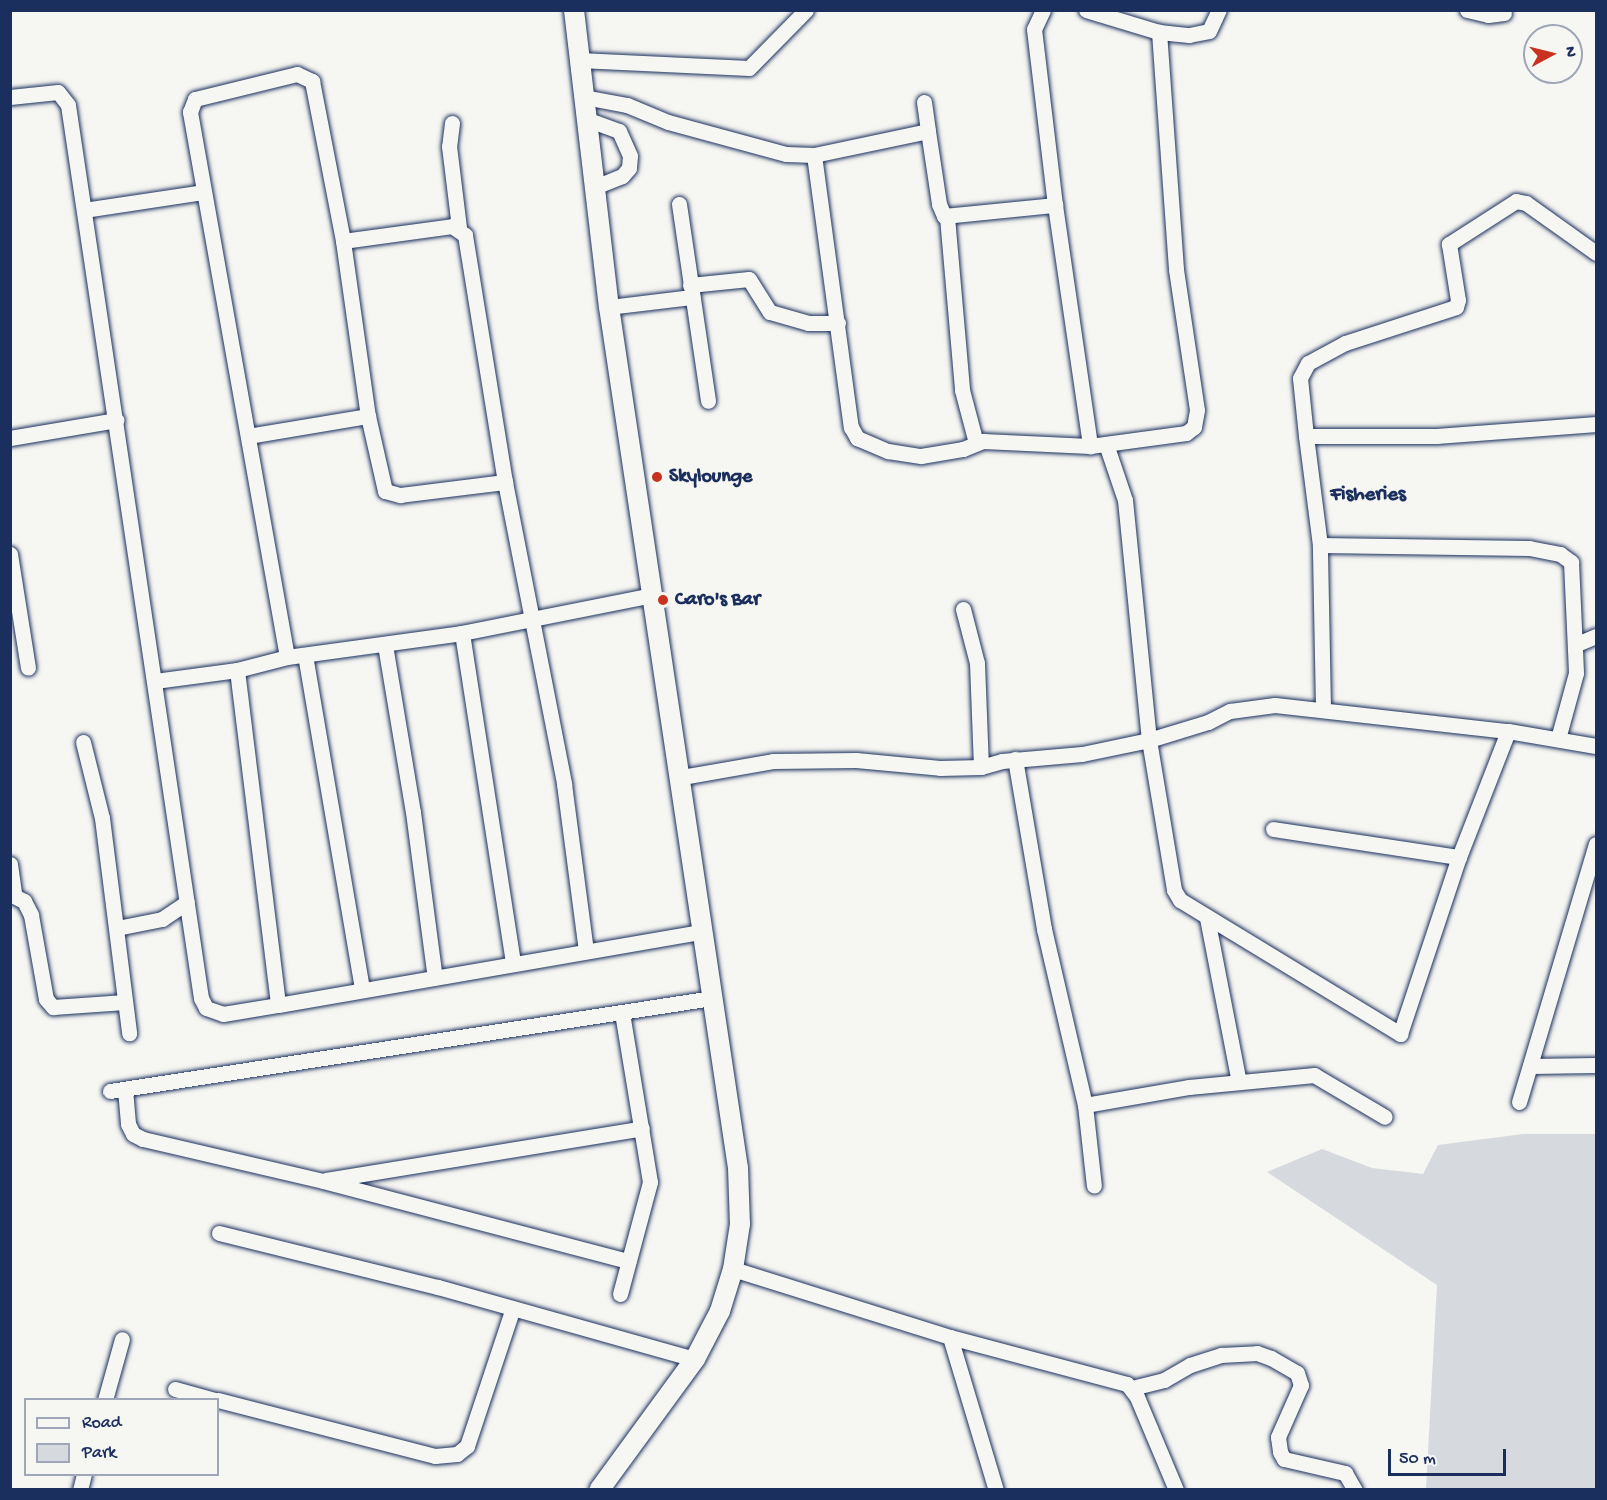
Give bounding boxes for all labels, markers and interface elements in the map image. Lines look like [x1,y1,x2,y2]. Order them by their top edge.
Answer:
north arrow [1523,24,1583,84]
text: N [1559,46,1579,58]
place label: Skylounge [669,465,752,489]
marker: Skylounge [650,470,664,484]
district label: Fisheries [1330,483,1406,509]
place label: Caro's Bar [675,588,760,612]
marker: Caro's Bar [656,593,670,607]
legend [24,1398,219,1476]
text: Road [82,1413,121,1434]
scale bar [1391,1437,1510,1475]
text: Park [82,1443,116,1464]
text: 50 m [1399,1449,1436,1470]

